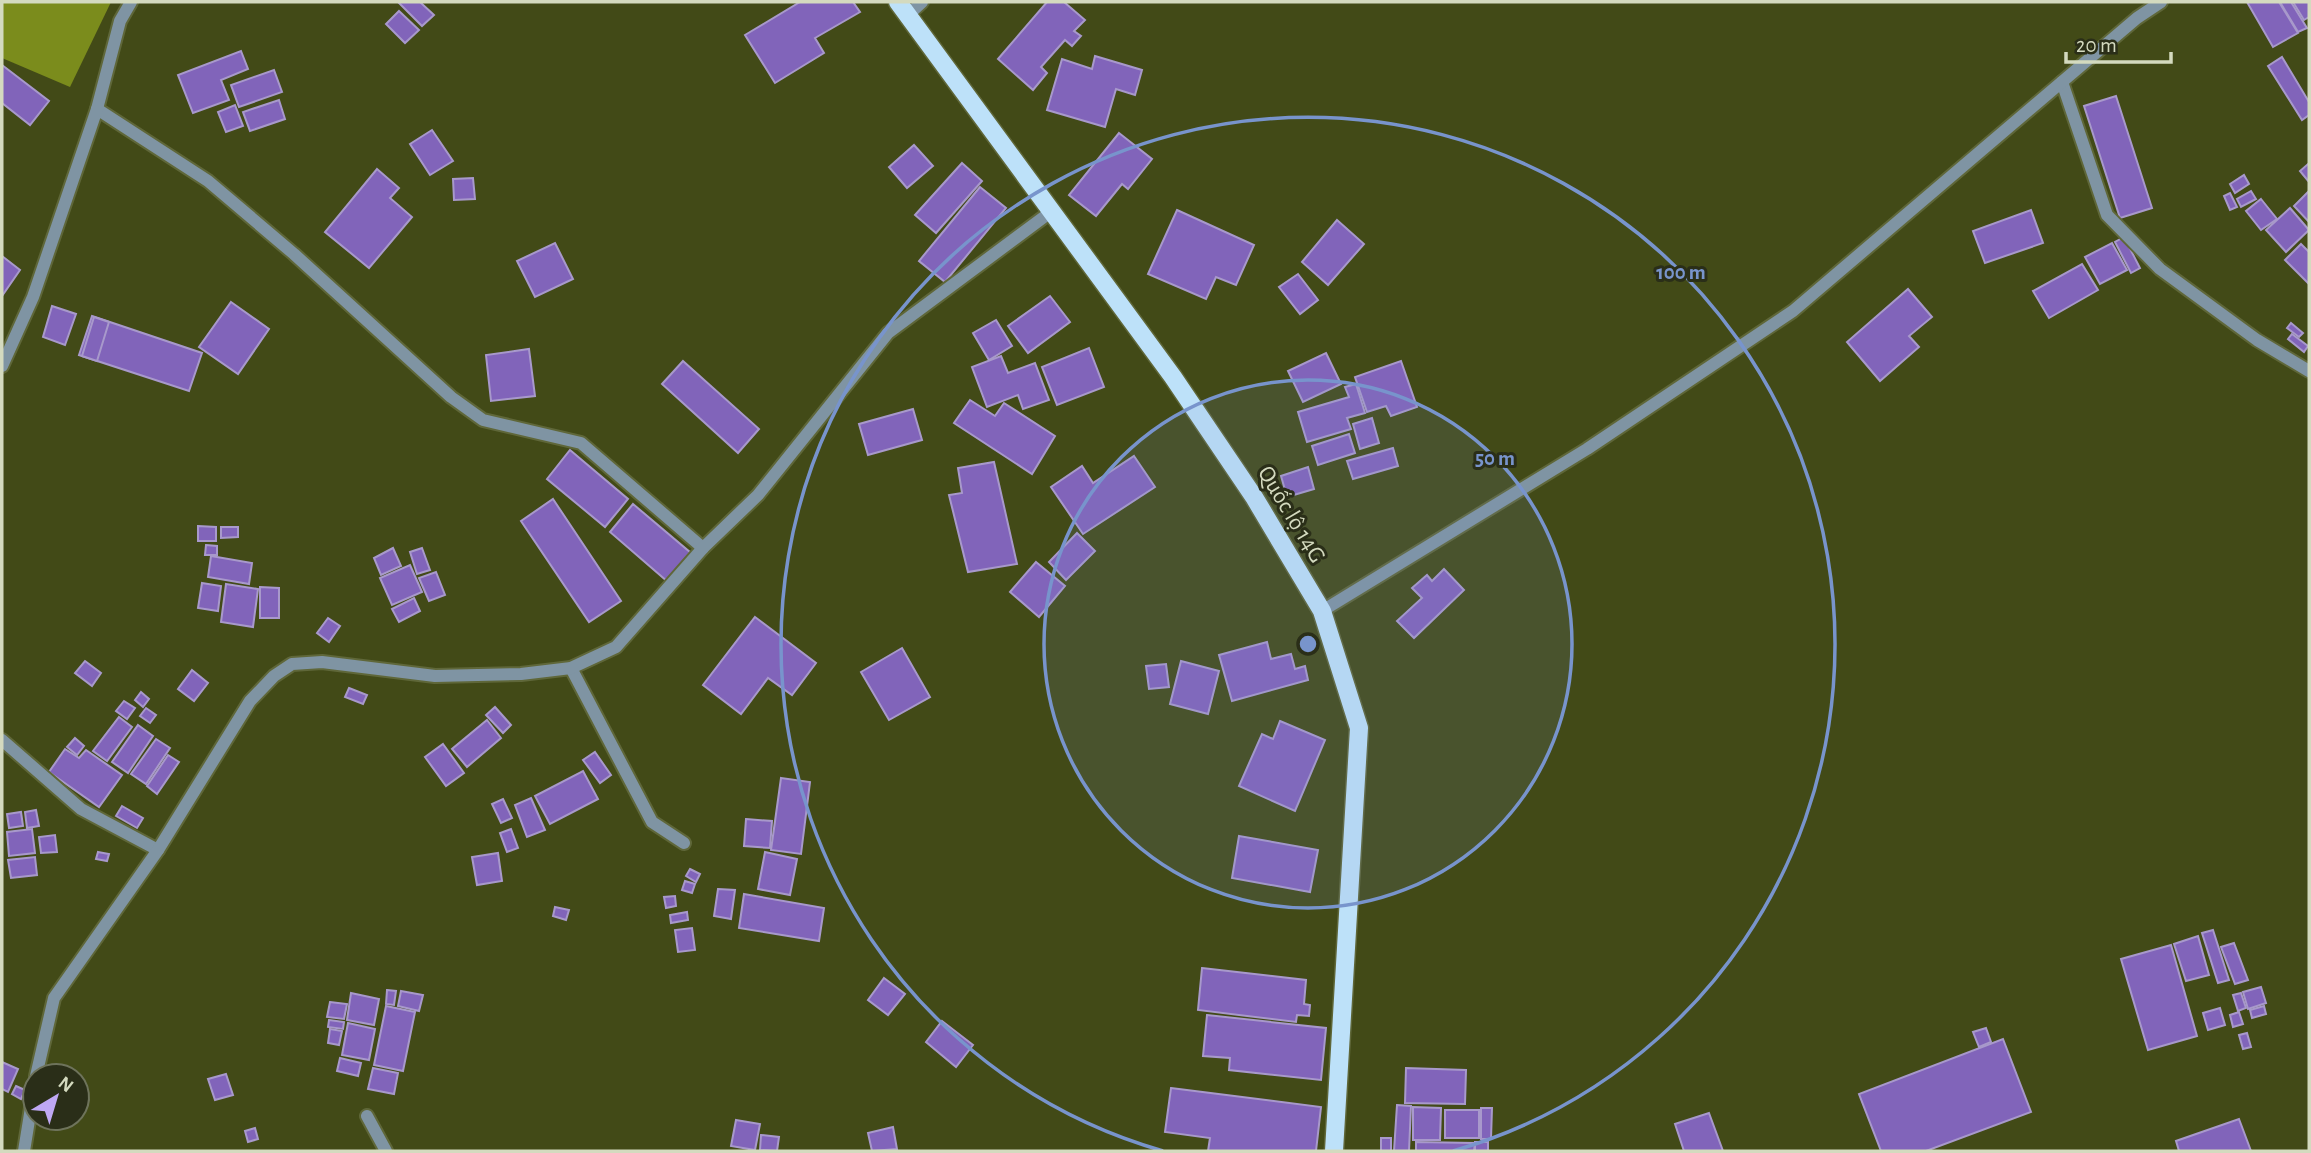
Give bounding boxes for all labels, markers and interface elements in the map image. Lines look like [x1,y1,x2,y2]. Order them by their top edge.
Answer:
scale bar [2066,21,2171,65]
text: 20 m [2076,35,2117,56]
text: 100 m [1656,262,1706,283]
text: 50 m [1475,448,1515,469]
street label: Quốc lộ 14G [1253,462,1329,567]
centre of rings [1296,632,1320,656]
north arrow [21,1062,91,1132]
text: N [54,1073,77,1096]

